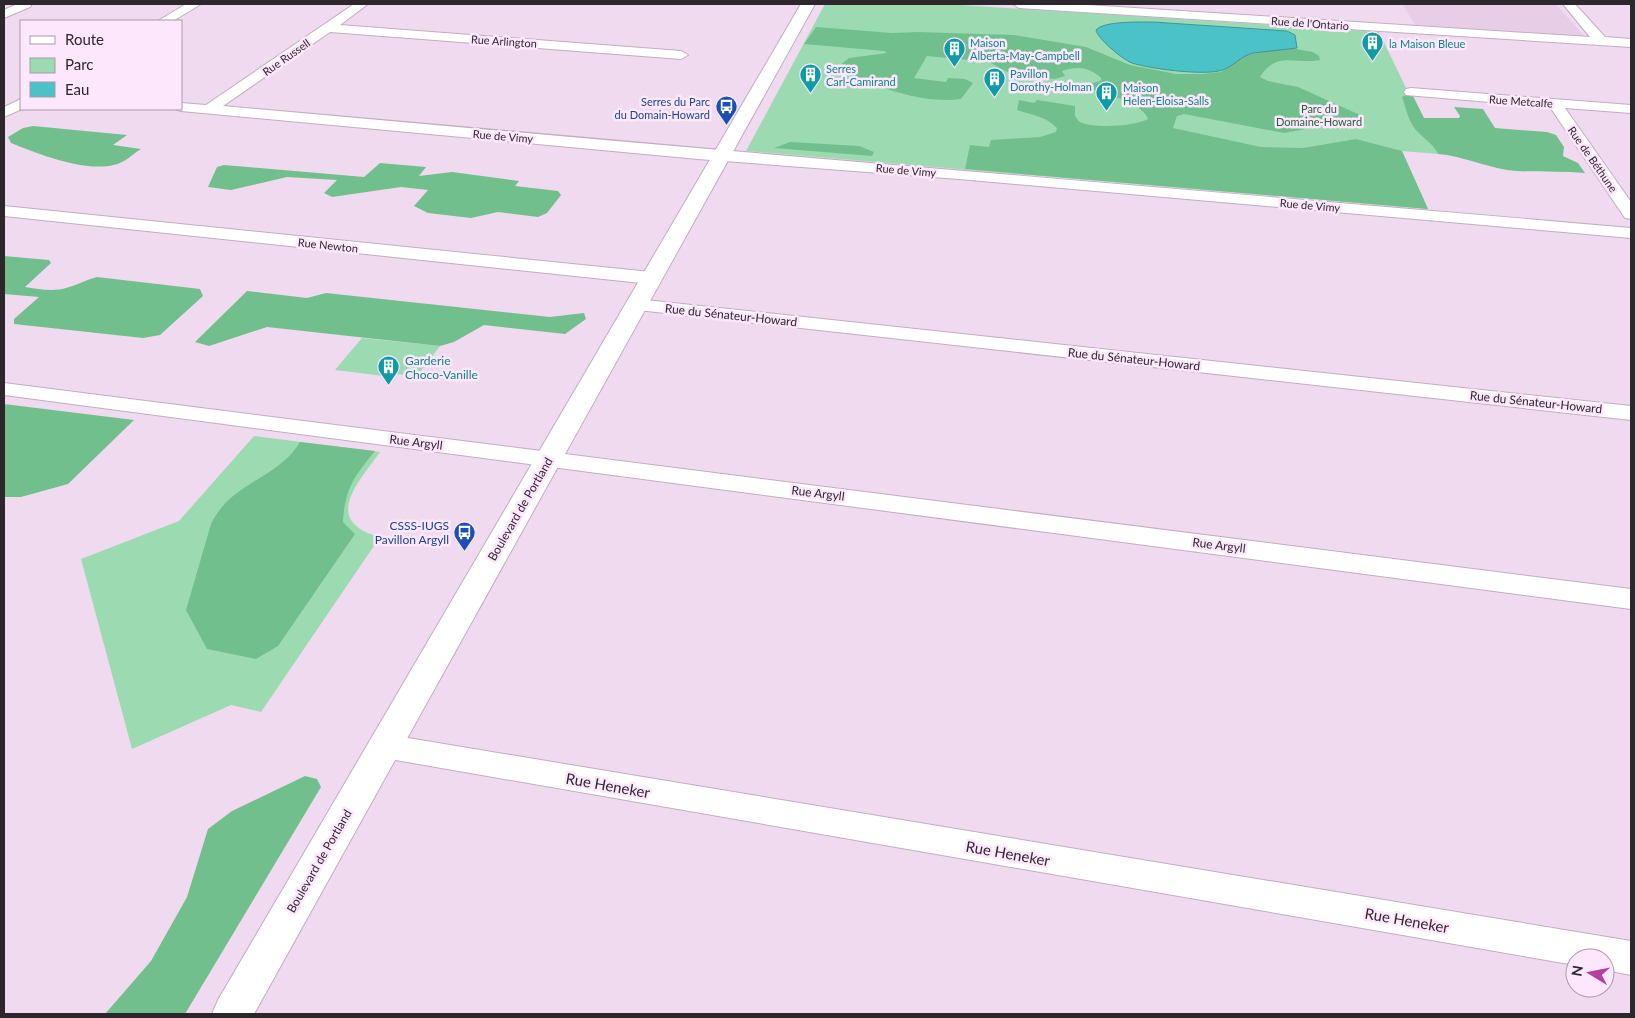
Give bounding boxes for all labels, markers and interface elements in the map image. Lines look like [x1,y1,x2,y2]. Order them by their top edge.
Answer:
street label: Rue de l'Ontario [1271,14,1349,32]
legend [20,20,182,110]
text: Route [65,30,104,48]
building icon: la Maison Bleue [1361,31,1385,62]
street label: Rue Arlington [471,32,537,50]
street label: Rue Russell [260,36,312,78]
building icon: Maison Alberta-May-Campbell [942,36,966,67]
place label: Maison Alberta-May-Campbell [970,36,1080,62]
place label: la Maison Bleue [1389,37,1466,50]
text: Parc [65,55,94,73]
building icon: Serres Carl-Camirand [798,62,822,93]
place label: Serres Carl-Camirand [826,62,896,88]
building icon: Pavillon Dorothy-Holman [982,67,1006,98]
place label: Pavillon Dorothy-Holman [1010,67,1092,93]
text: Eau [65,80,89,98]
building icon: Maison Helen-Eloisa-Salls [1095,81,1119,112]
place label: Maison Helen-Eloisa-Salls [1123,81,1209,107]
street label: Rue Metcalfe [1489,92,1554,110]
place label: Serres du Parc du Domain-Howard [615,95,710,121]
bus stop icon: Serres du Parc du Domain-Howard [714,95,738,126]
park label: Parc du Domaine-Howard [1276,102,1362,128]
street label: Rue de Béthune [1566,124,1621,194]
street label: Rue de Vimy [472,127,534,145]
street label: Rue de Vimy [875,161,937,179]
street label: Rue de Vimy [1279,196,1341,214]
street label: Rue Newton [297,235,359,255]
street label: Rue du Sénateur-Howard [664,301,798,329]
street label: Rue du Sénateur-Howard [1067,345,1201,373]
place label: Garderie Choco-Vanille [405,353,478,382]
building icon: Garderie Choco-Vanille [377,355,401,386]
street label: Rue du Sénateur-Howard [1469,388,1603,416]
street label: Rue Argyll [389,431,443,453]
street label: Boulevard de Portland [484,455,556,563]
street label: Rue Argyll [791,482,845,504]
place label: CSSS-IUGS Pavillon Argyll [375,518,449,547]
bus stop icon: CSSS-IUGS Pavillon Argyll [453,520,477,551]
street label: Rue Argyll [1192,534,1246,556]
street label: Rue Heneker [564,769,652,801]
street label: Boulevard de Portland [283,807,355,915]
street label: Rue Heneker [964,837,1052,869]
street label: Rue Heneker [1363,904,1451,936]
north arrow [1565,948,1615,998]
text: N [1567,964,1586,977]

